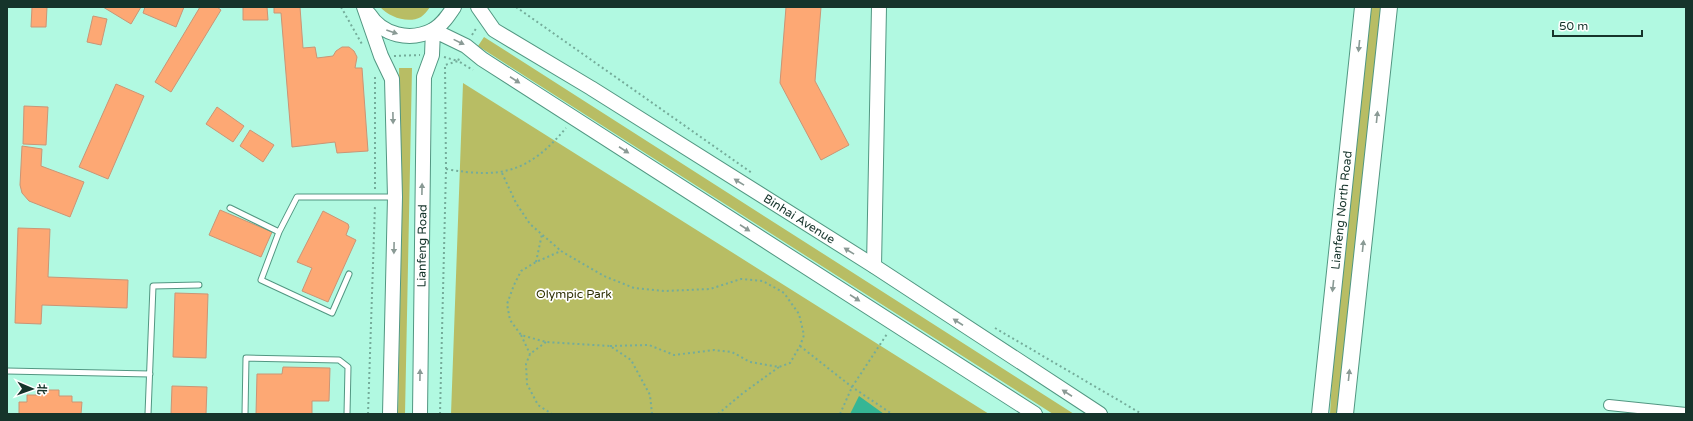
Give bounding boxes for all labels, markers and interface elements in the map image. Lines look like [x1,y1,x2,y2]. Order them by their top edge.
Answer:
scale bar [1553,12,1642,38]
text: 50 m [1559,19,1588,33]
one-way arrow [386,30,398,36]
one-way arrow [453,39,465,45]
one-way arrow [1356,40,1363,52]
one-way arrow [509,76,521,83]
one-way arrow [1374,111,1380,123]
one-way arrow [390,112,396,125]
one-way arrow [619,146,629,154]
street label: Lianfeng North Road [1328,150,1355,270]
one-way arrow [733,178,745,185]
one-way arrow [419,182,425,195]
street label: Binhai Avenue [761,191,838,247]
street label: Lianfeng Road [415,204,429,288]
one-way arrow [740,224,750,232]
one-way arrow [1360,240,1366,252]
one-way arrow [390,242,397,254]
one-way arrow [844,247,854,255]
one-way arrow [1330,280,1337,292]
park label: Olympic Park [536,287,612,301]
one-way arrow [849,294,860,302]
one-way arrow [952,318,964,325]
one-way arrow [417,368,423,381]
north arrow [12,369,52,409]
one-way arrow [1346,369,1353,381]
text: 北 [35,384,48,395]
one-way arrow [1062,389,1072,397]

